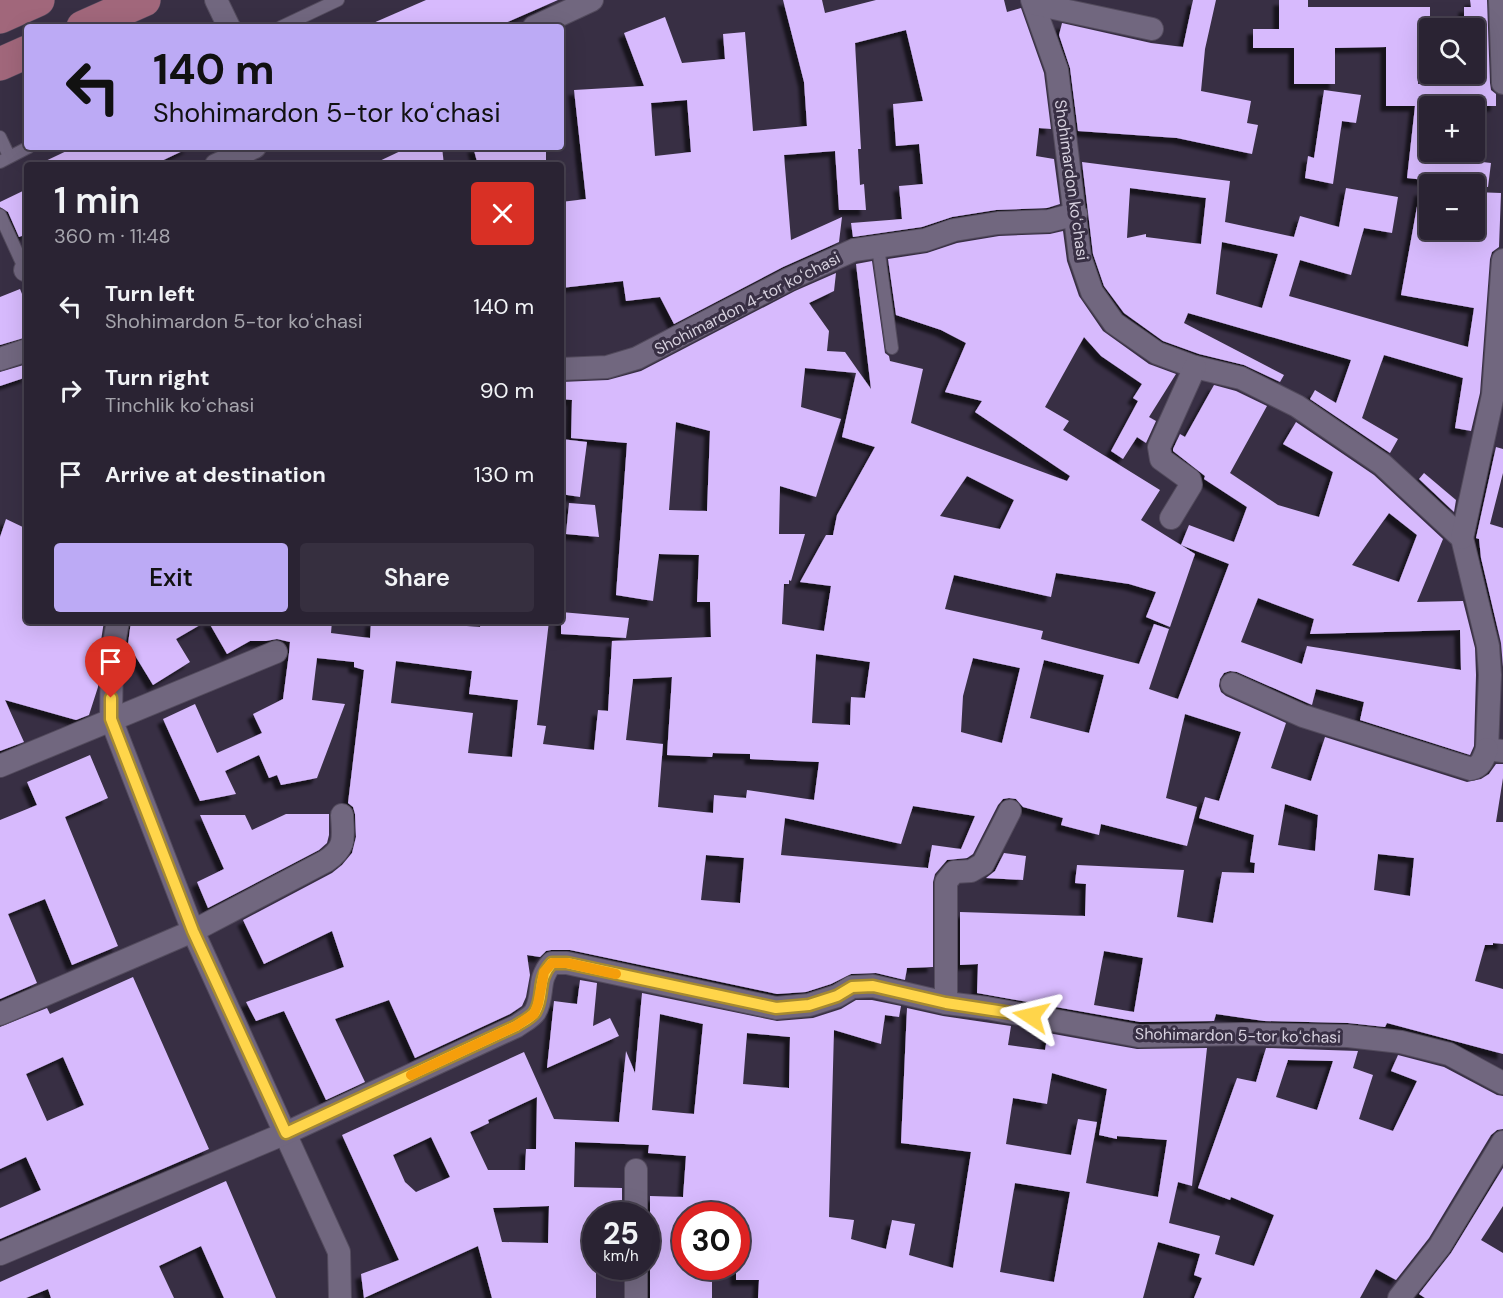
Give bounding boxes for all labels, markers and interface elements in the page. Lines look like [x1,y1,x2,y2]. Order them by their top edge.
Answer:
map controls [1419,18,1485,240]
button: search [1419,18,1485,84]
text: 140 m [153,42,275,97]
icon: left [54,48,132,126]
text: Shohimardon 5-tor koʻchasi [153,95,501,130]
button: + [1419,96,1485,162]
street label: Shohimardon koʻchasi [1050,98,1093,262]
button: − [1419,174,1485,240]
text: 1 min [54,177,140,224]
button: close [471,182,534,245]
text: 360 m · 11:48 [54,223,171,249]
street label: Shohimardon 4-tor koʻchasi [651,247,844,360]
text: Turn left [105,279,195,308]
icon: left [54,290,87,323]
text: 140 m [473,292,534,321]
text: Shohimardon 5-tor koʻchasi [105,308,363,334]
text: Turn right [105,363,210,392]
icon: right [54,374,87,407]
text: 90 m [480,376,534,405]
text: Tinchlik koʻchasi [105,392,254,418]
icon: arrive [54,458,87,491]
text: Arrive at destination [105,460,326,489]
text: 130 m [474,460,534,489]
button: Exit [54,543,288,612]
button: Share [300,543,534,612]
pin [85,636,136,698]
icon: arrive [94,645,127,678]
position arrow [999,984,1063,1048]
street label: Shohimardon 5-tor koʻchasi [1135,1023,1341,1048]
speed limit sign: 30 [672,1202,750,1280]
text: 25 [603,1214,639,1253]
text: km/h [603,1246,639,1266]

